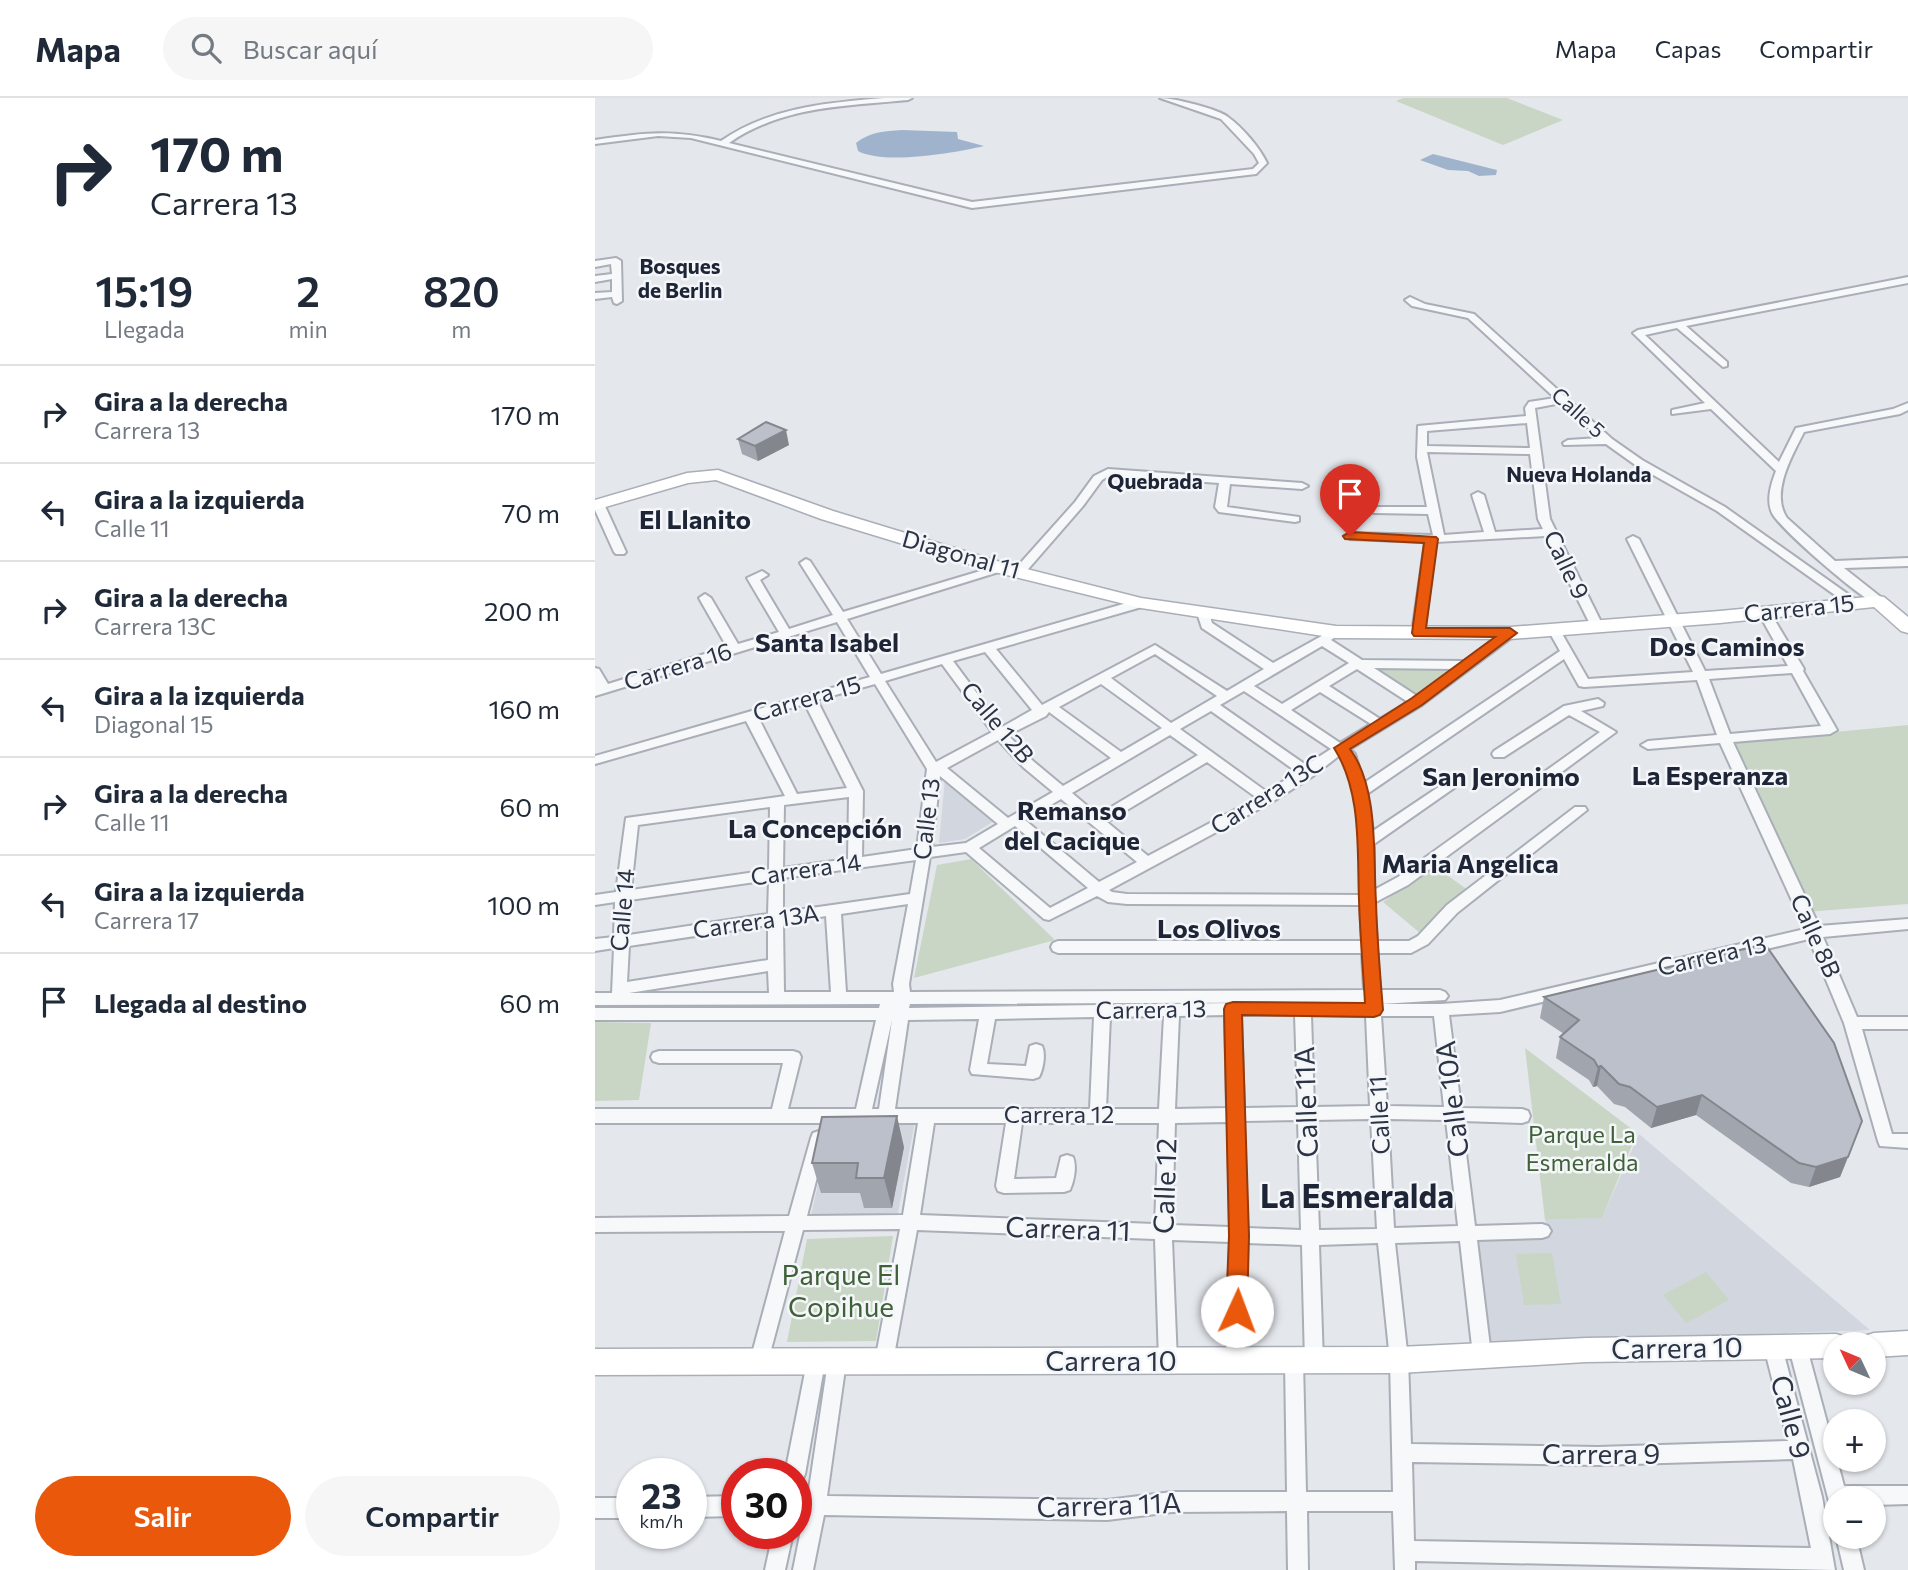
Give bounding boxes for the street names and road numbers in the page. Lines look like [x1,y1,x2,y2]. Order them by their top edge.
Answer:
street label: Calle 5 [1547,381,1611,442]
street label: Diagonal 11 [899,523,1024,584]
street label: Calle 9 [1538,525,1596,604]
street label: Carrera 15 [1742,587,1856,628]
street label: Carrera 16 [620,635,735,696]
street label: Carrera 15 [749,668,864,727]
street label: Calle 12B [956,675,1041,769]
street label: Carrera 13C [1205,748,1328,840]
street label: Calle 13 [906,776,945,861]
street label: Carrera 14 [749,846,863,891]
street label: Calle 14 [603,867,640,953]
street label: Calle 8B [1785,889,1848,982]
street label: Carrera 13A [691,897,821,944]
street label: Carrera 13 [1654,928,1769,981]
street label: Carrera 13 [1095,993,1207,1024]
street label: Calle 10A [1427,1039,1475,1159]
street label: Calle 11A [1286,1046,1324,1158]
street label: Calle 11 [1362,1075,1395,1155]
street label: Carrera 12 [1004,1099,1114,1128]
street label: Calle 12 [1145,1138,1183,1234]
street label: Carrera 11 [1005,1209,1131,1247]
street label: Carrera 10 [1611,1329,1743,1365]
street label: Carrera 10 [1045,1343,1177,1377]
street label: Calle 9 [1765,1371,1819,1462]
street label: Carrera 9 [1542,1436,1660,1470]
street label: Carrera 11A [1036,1484,1182,1524]

